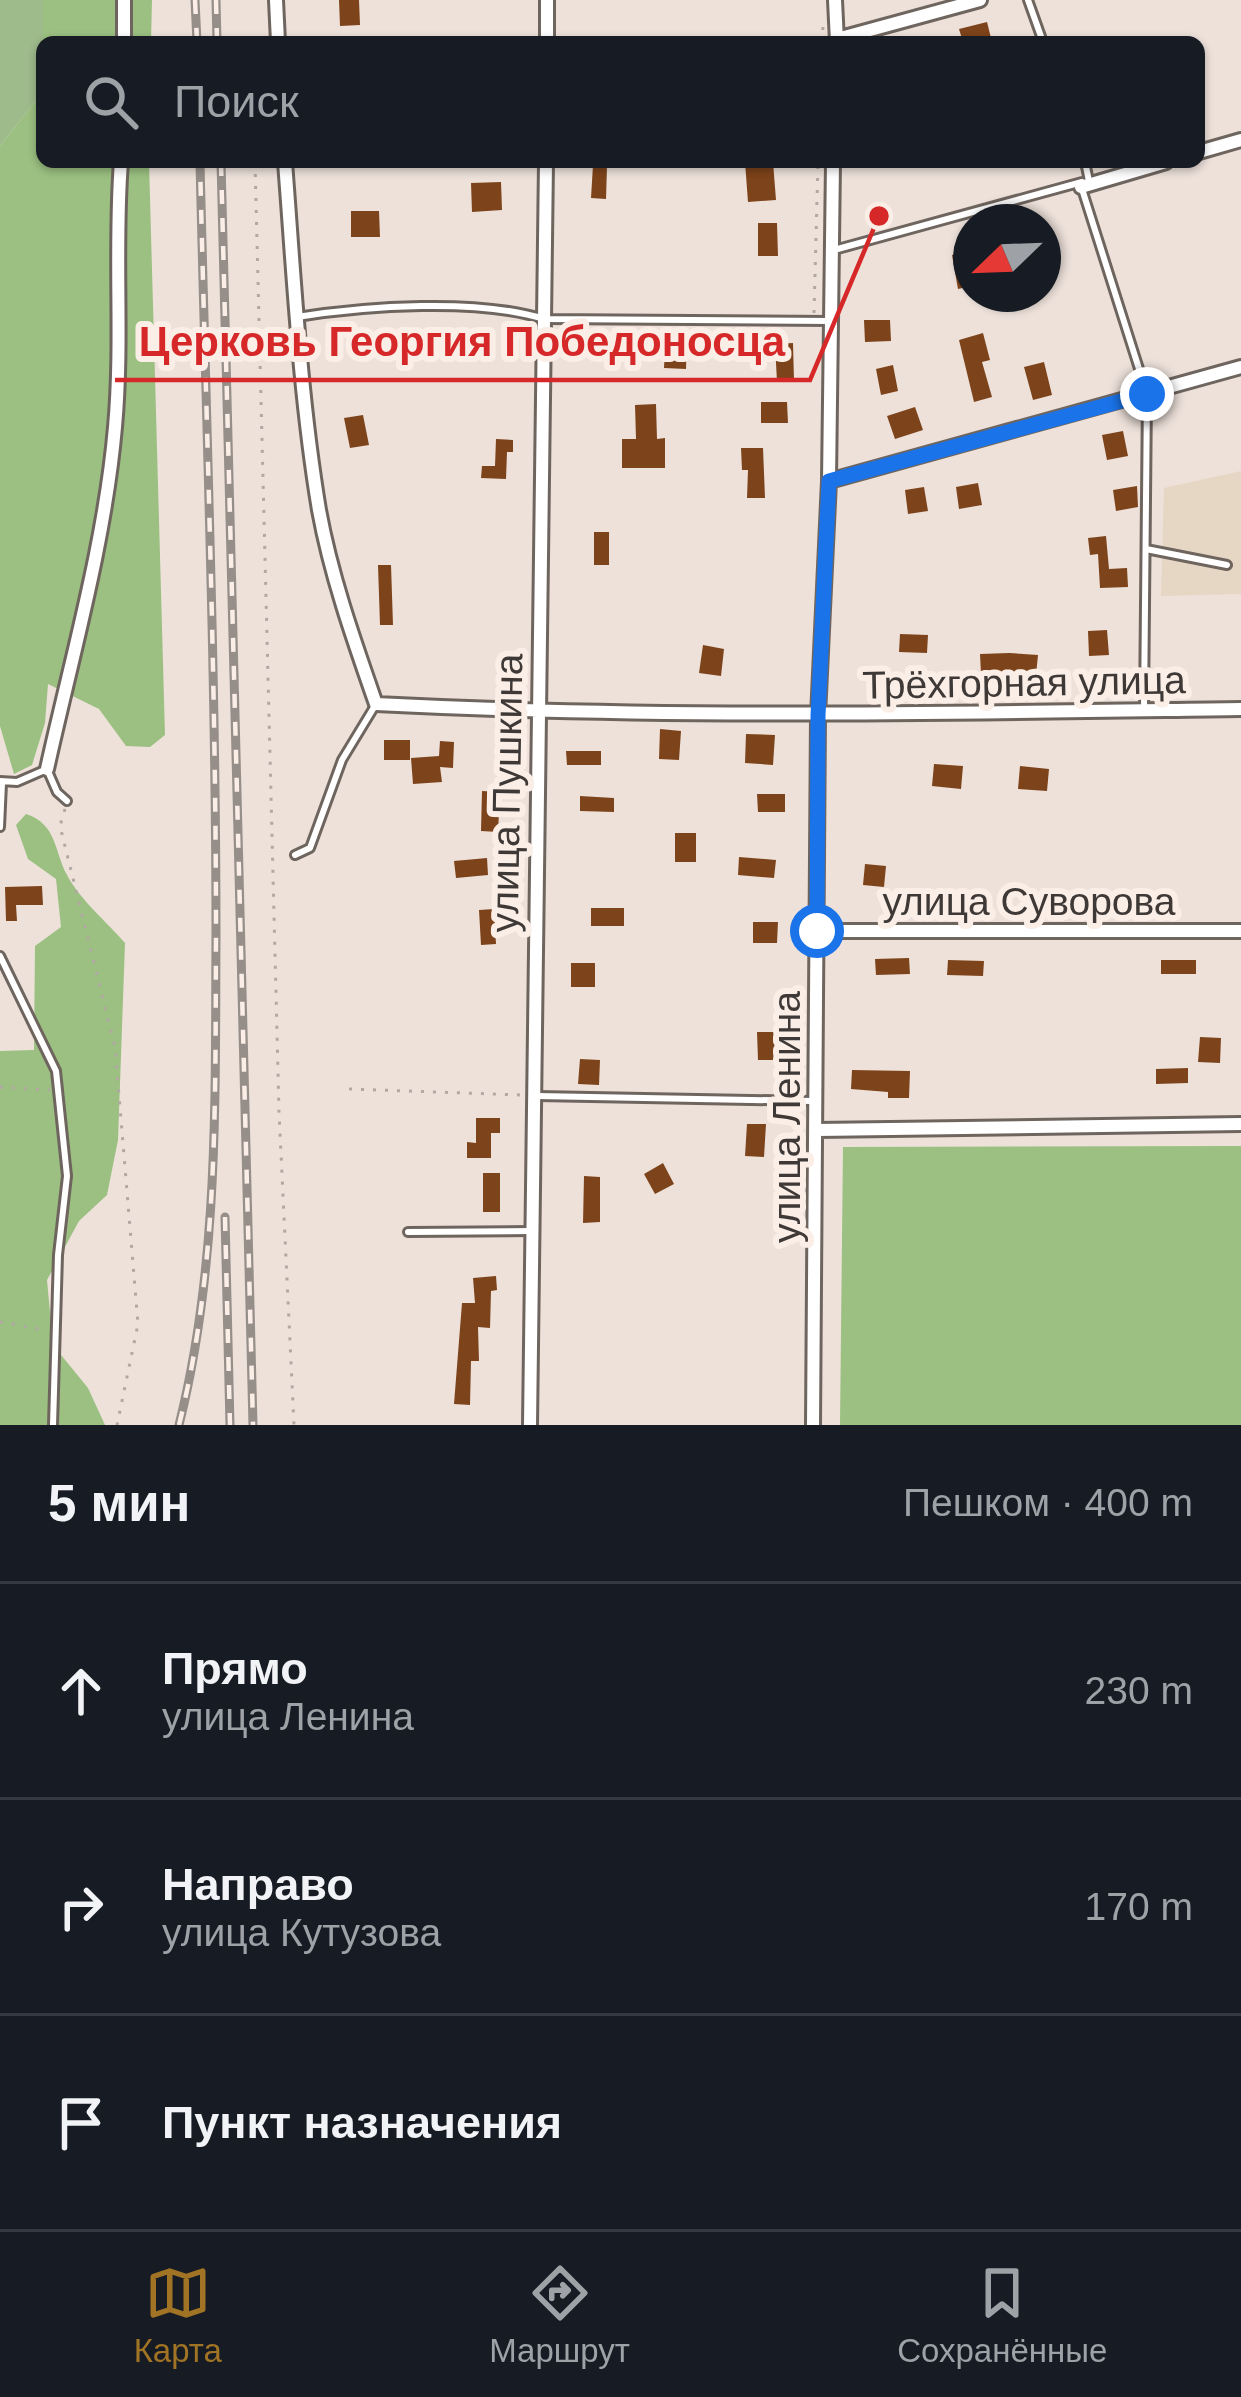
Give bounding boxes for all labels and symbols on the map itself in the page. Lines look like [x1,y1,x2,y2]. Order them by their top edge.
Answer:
north arrow [953,204,1061,312]
callout: Церковь Георгия Победоносца [115,302,810,380]
text: Церковь Георгия Победоносца [139,318,786,365]
route end [1120,367,1174,421]
street label: улица Пушкина [483,653,530,933]
street label: Трёхгорная улица [862,658,1186,707]
street label: улица Суворова [882,880,1176,923]
route start [790,904,844,958]
street label: улица Ленина [765,991,808,1243]

